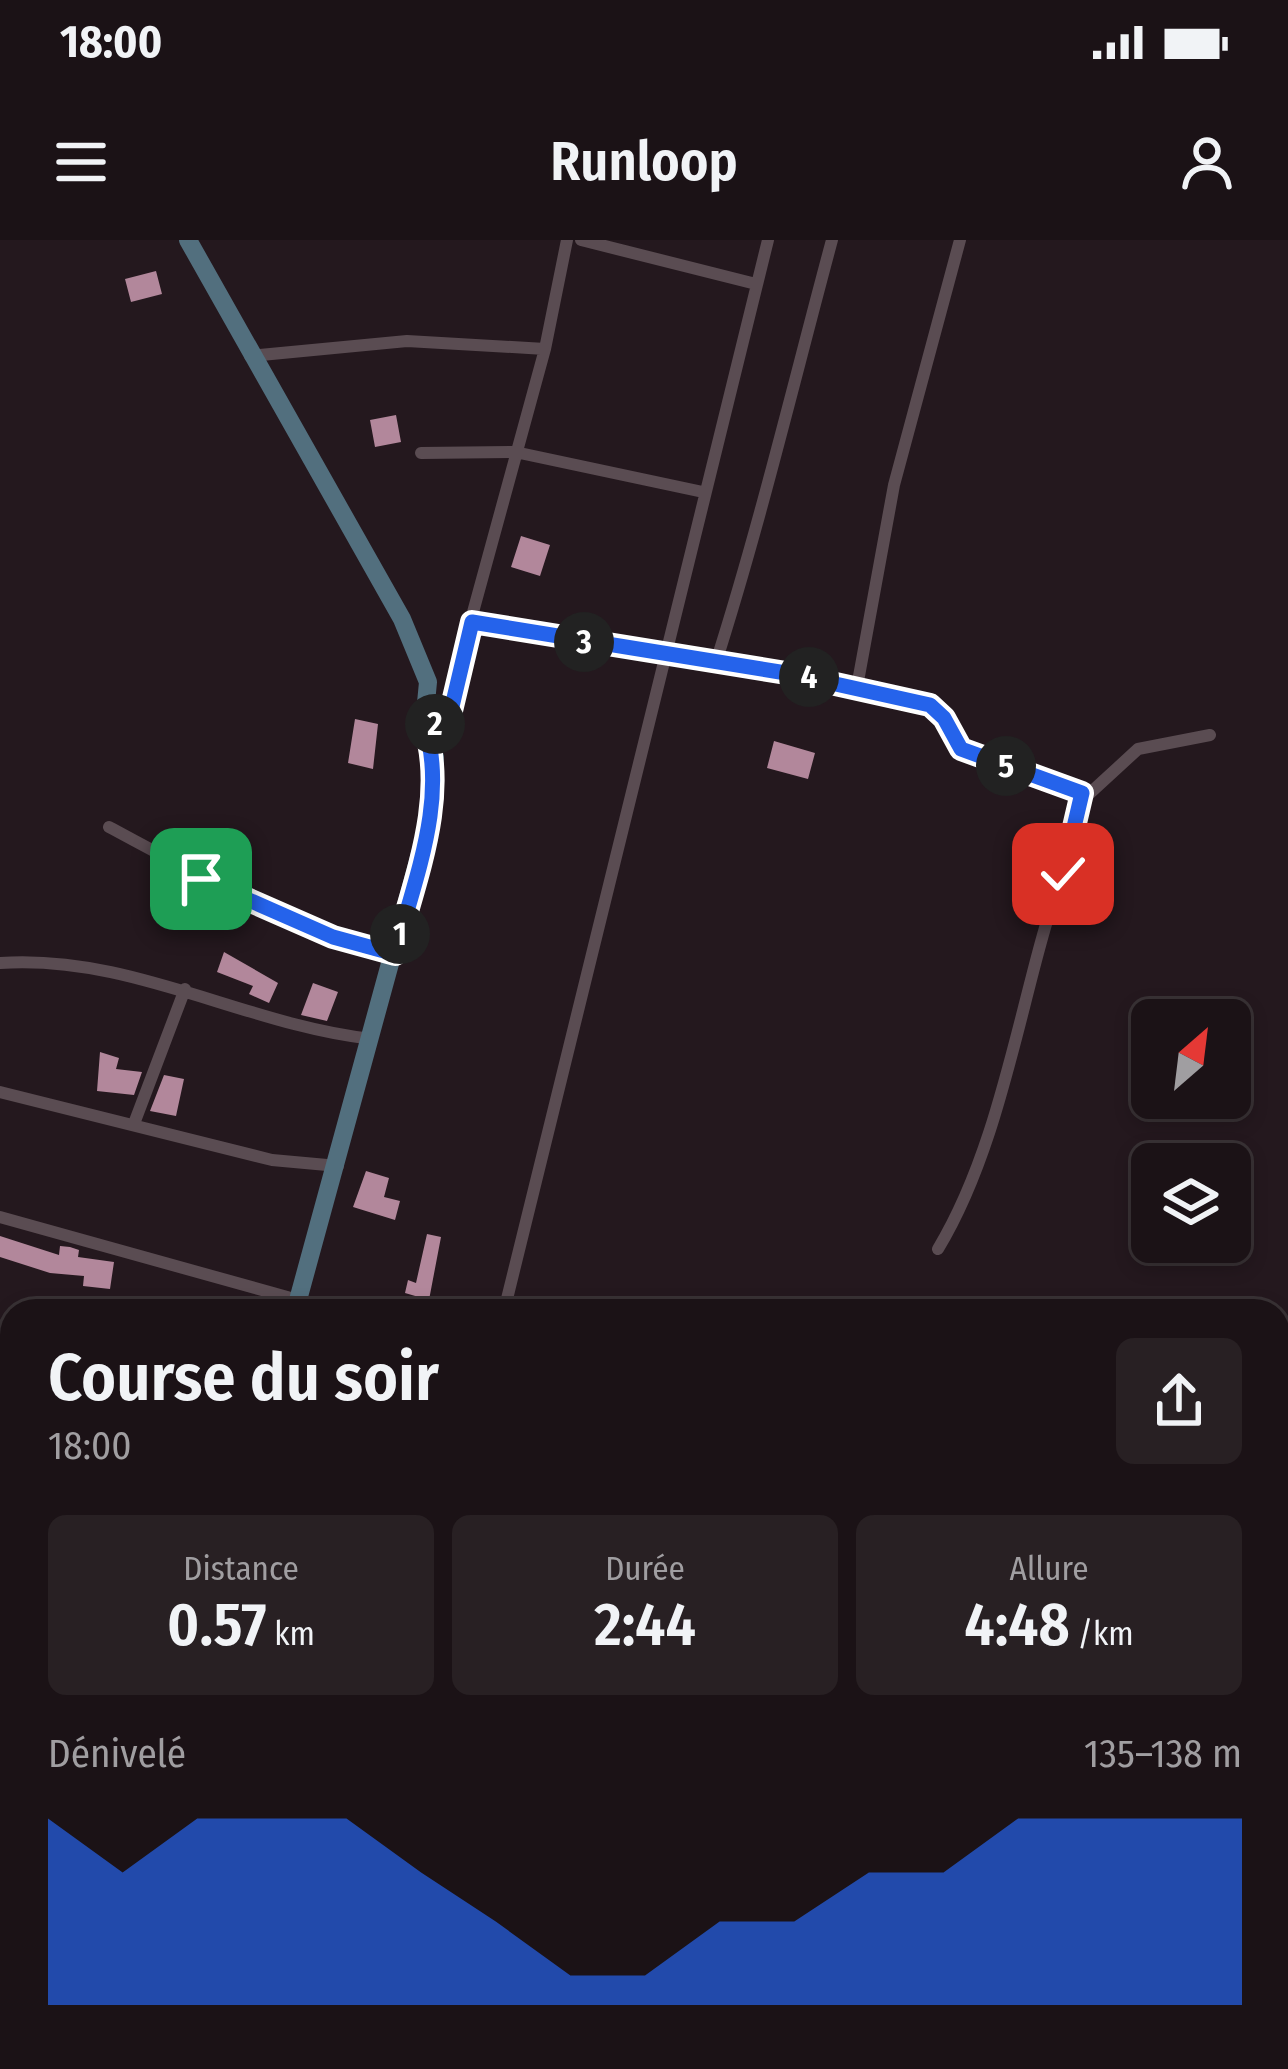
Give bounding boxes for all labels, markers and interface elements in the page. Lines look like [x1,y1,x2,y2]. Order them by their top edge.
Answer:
text: 18:00 [60,15,162,69]
icon: menu [48,129,114,195]
icon: person [1174,129,1240,195]
text: Runloop [550,130,738,194]
pin: 3 [554,612,614,672]
text: 3 [576,622,592,662]
pin: 4 [779,647,839,707]
text: 4 [801,657,817,697]
pin: 2 [405,694,465,754]
text: 2 [427,704,443,744]
pin: 5 [976,736,1036,796]
text: 5 [998,746,1014,786]
pin [1012,823,1114,925]
pin [150,828,252,930]
icon: check [1030,841,1096,907]
icon: arrive [168,846,234,912]
pin: 1 [370,904,430,964]
text: 1 [393,914,407,954]
north arrow [1131,999,1251,1119]
map controls [1131,999,1251,1263]
button: layers [1131,1143,1251,1263]
text: Course du soir [48,1338,439,1417]
button: share [1116,1338,1242,1464]
text: 18:00 [48,1423,132,1469]
text: Distance [183,1549,299,1589]
text: Durée [605,1549,685,1589]
text: Allure [1010,1549,1088,1589]
text: 0.57 [167,1589,266,1661]
text: 2:44 [594,1589,696,1661]
text: 4:48 [964,1589,1070,1661]
text: km [266,1614,315,1654]
text: /km [1070,1614,1134,1654]
text: Dénivelé [48,1731,186,1777]
text: 135–138 m [1084,1731,1242,1777]

